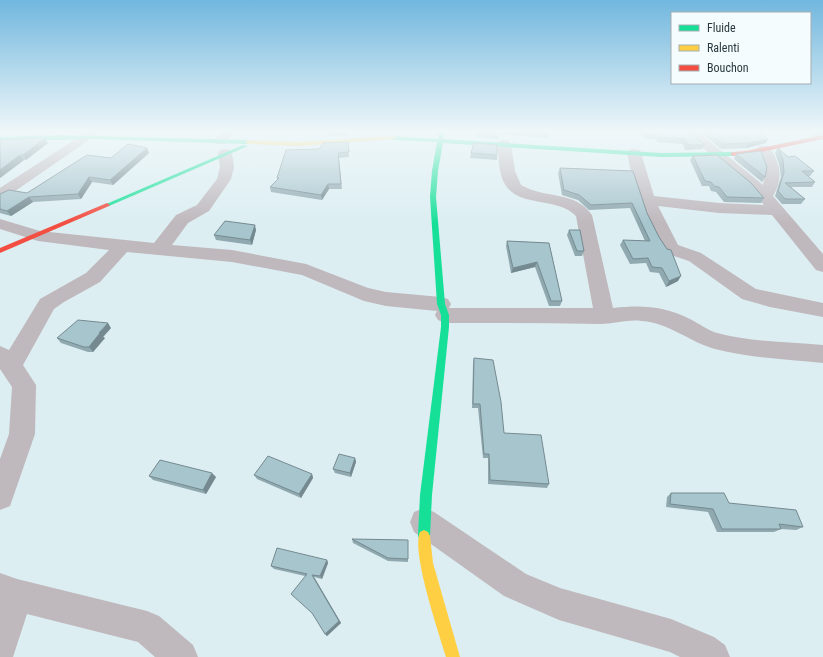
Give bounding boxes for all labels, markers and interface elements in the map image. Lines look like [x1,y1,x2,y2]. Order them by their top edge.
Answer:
legend [671,12,811,84]
text: Fluide [707,21,736,35]
text: Ralenti [707,41,740,55]
text: Bouchon [707,61,749,75]

